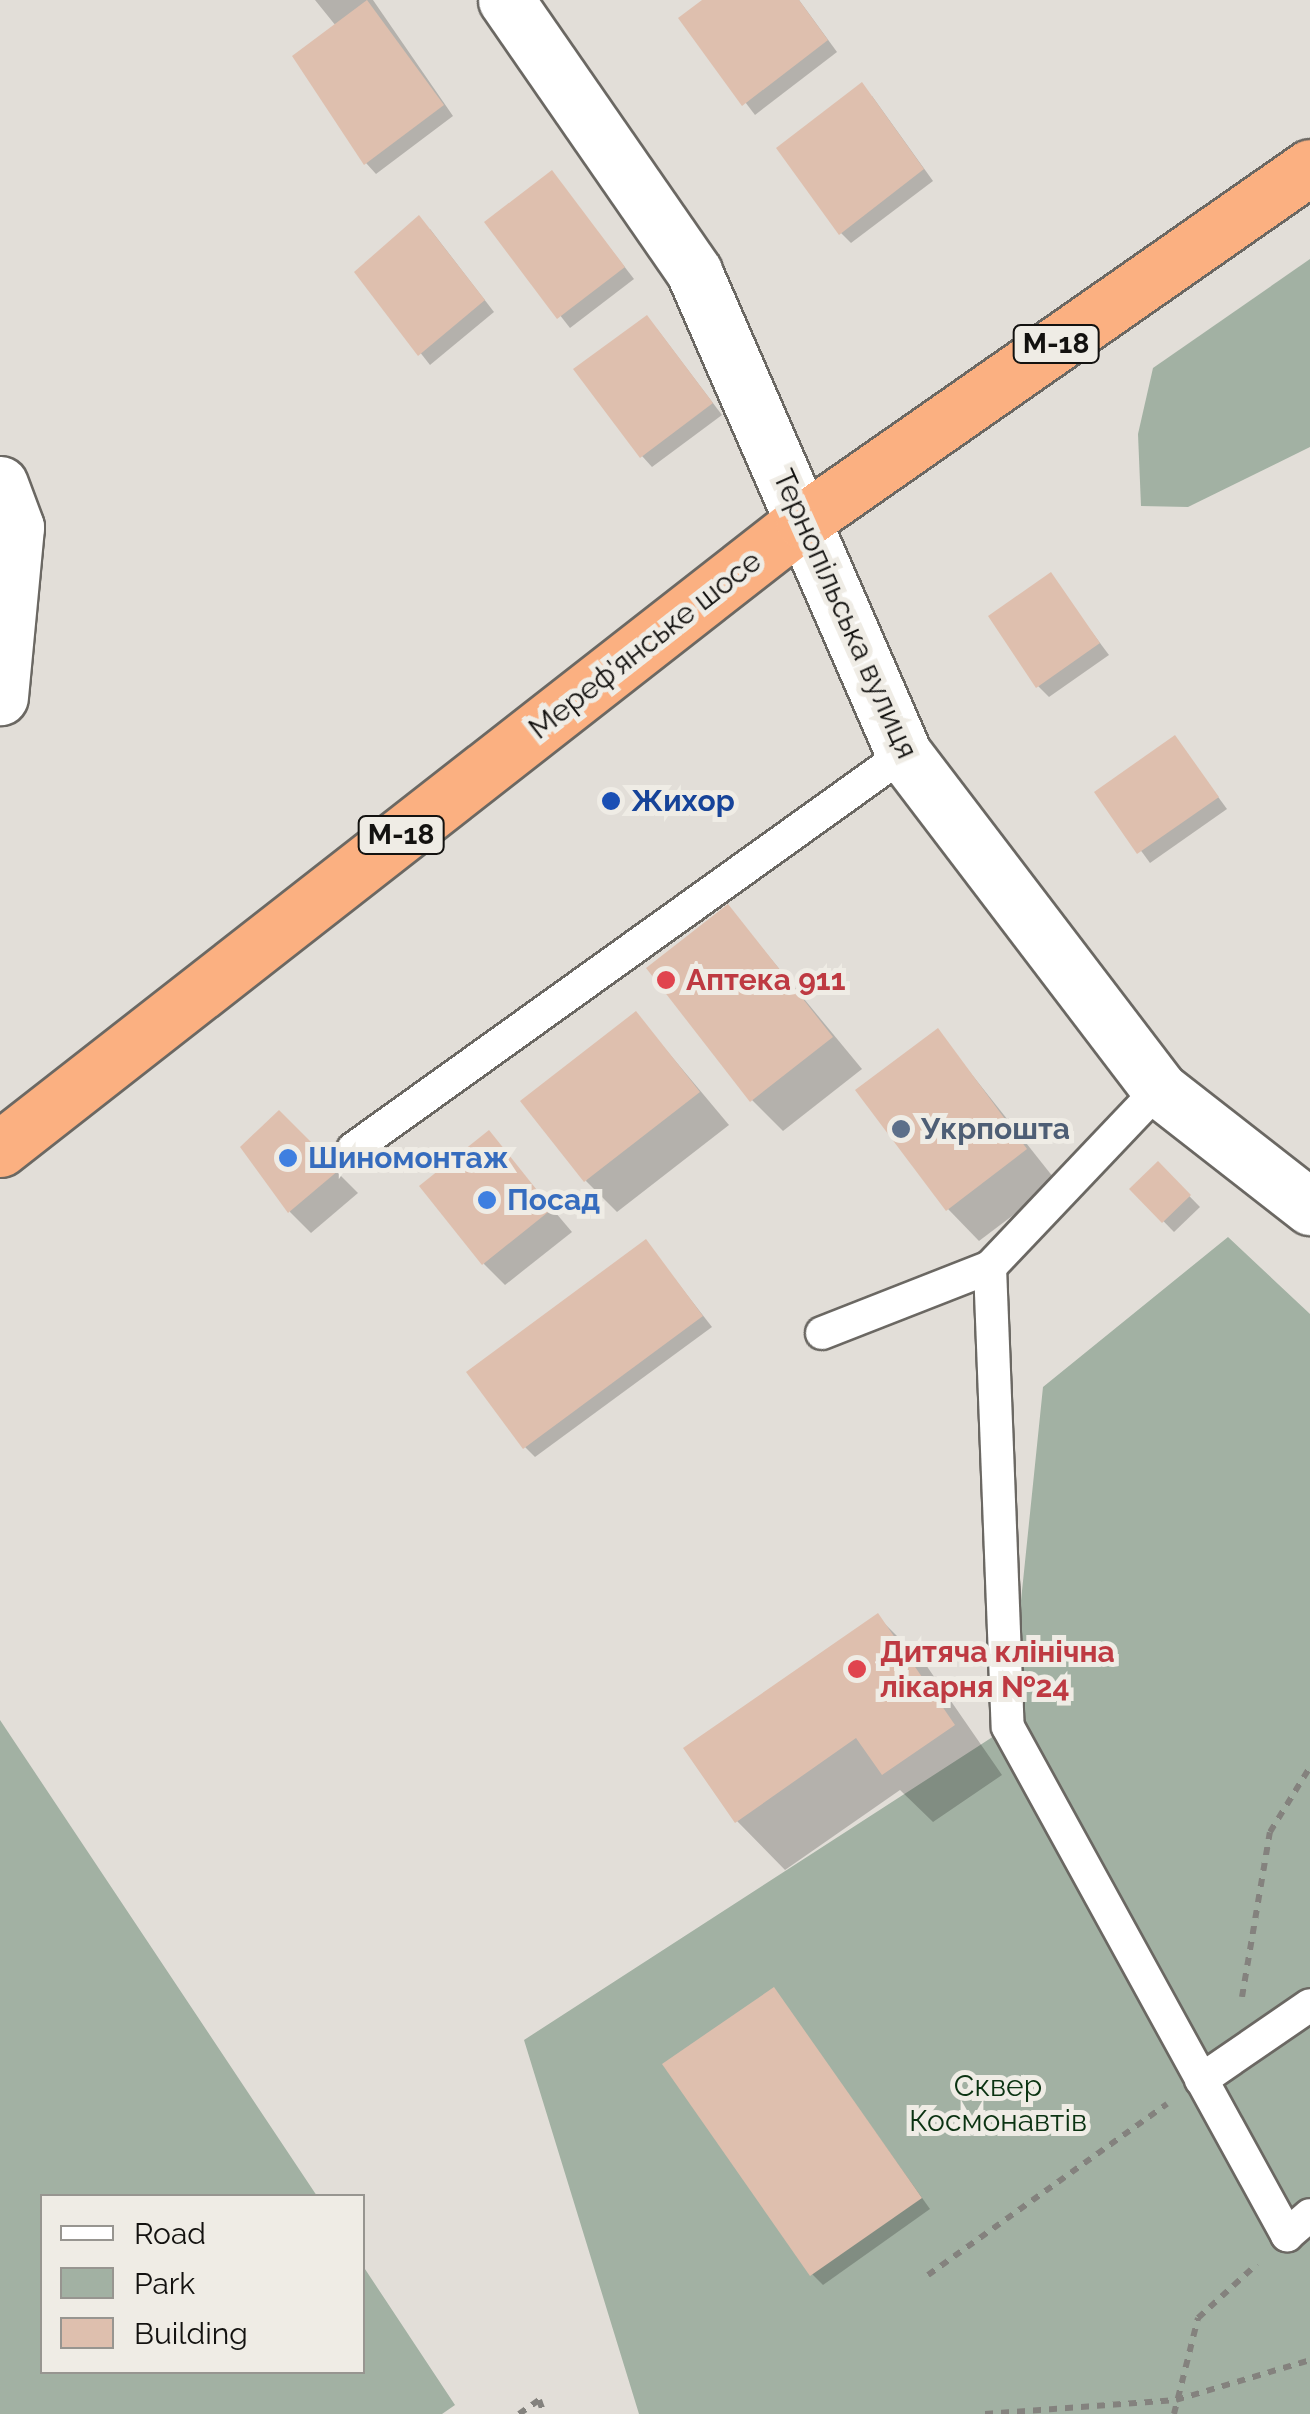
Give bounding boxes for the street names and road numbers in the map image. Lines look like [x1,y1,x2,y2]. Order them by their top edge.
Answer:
road number: М-18 [1011,321,1101,367]
street label: Тернопільська вулиця [765,464,925,764]
street label: Мереф'янське шосе [522,543,768,747]
road number: М-18 [356,812,446,858]

